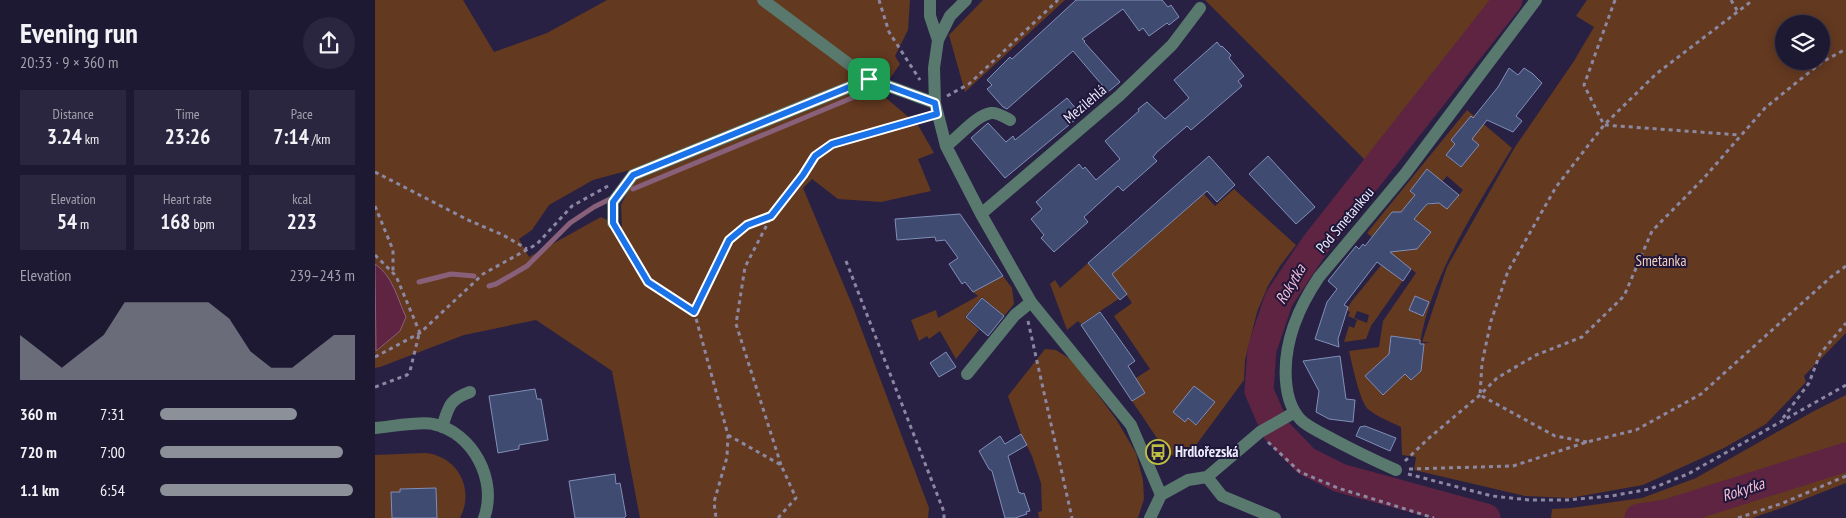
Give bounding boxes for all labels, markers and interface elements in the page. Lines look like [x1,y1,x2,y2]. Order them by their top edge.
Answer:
text: Evening run [20,14,138,51]
map controls [1775,15,1830,70]
button: layers [1775,15,1830,70]
button: share [303,17,355,69]
text: 20:33 · 9 × 360 m [20,52,118,72]
pin [848,58,890,100]
icon: arrive [855,65,883,93]
street label: Mezilehlá [1059,80,1110,127]
text: Distance [53,105,94,123]
text: Time [175,105,200,123]
text: Pace [291,105,313,123]
text: 3.24 [47,123,82,150]
text: 23:26 [165,123,210,150]
text: 7:14 [273,123,309,150]
text: km [82,130,99,148]
text: /km [309,130,330,148]
street label: Pod Smetankou [1312,183,1378,257]
text: Elevation [51,190,96,208]
text: Heart rate [163,190,212,208]
text: kcal [292,190,311,208]
text: 54 [57,208,77,235]
text: 168 [160,208,190,235]
text: 223 [287,208,317,235]
text: m [77,215,89,233]
text: bpm [190,215,215,233]
park label: Smetanka [1636,251,1686,270]
water label: Rokytka [1270,259,1311,308]
text: Elevation [20,265,71,285]
text: 239–243 m [290,265,355,285]
text: 360 m [20,404,57,424]
text: 7:31 [100,404,125,424]
bus stop icon: Hrdlořezská [1145,439,1171,465]
text: 720 m [20,442,57,462]
text: 7:00 [100,442,125,462]
place label: Hrdlořezská [1175,442,1239,461]
water label: Rokytka [1719,472,1768,505]
text: 1.1 km [20,480,59,500]
text: 6:54 [100,480,125,500]

